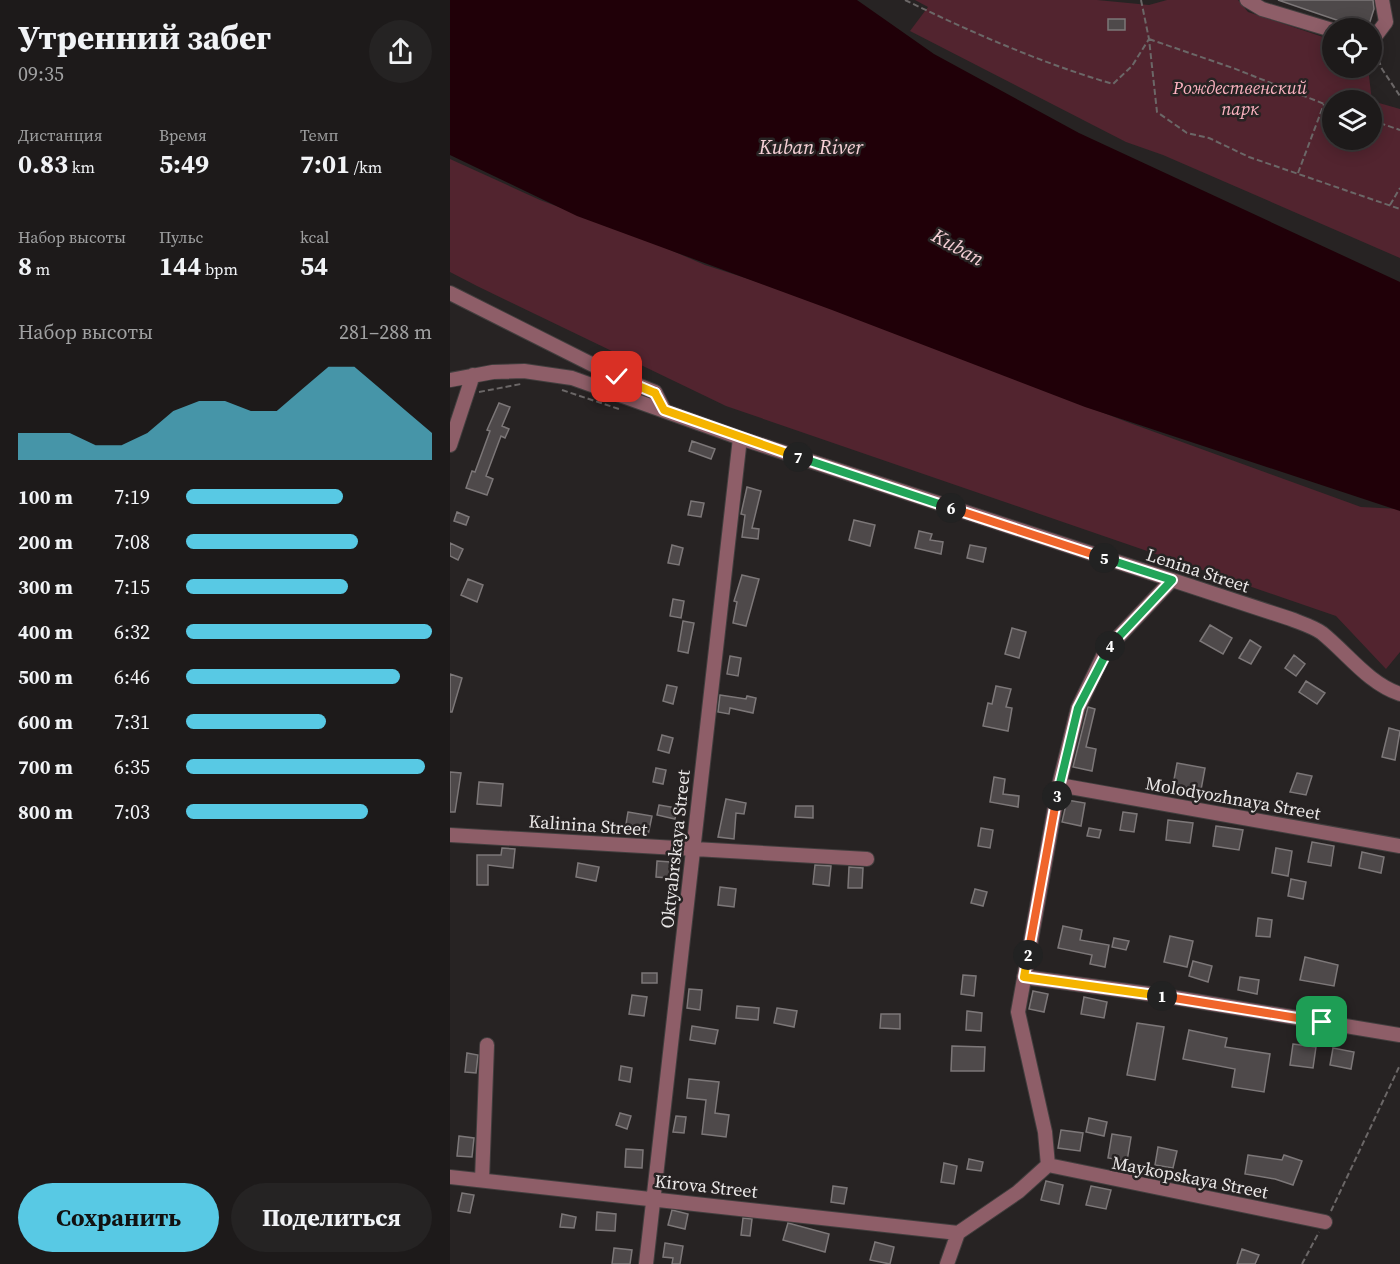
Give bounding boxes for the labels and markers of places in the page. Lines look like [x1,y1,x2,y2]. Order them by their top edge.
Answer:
pin [591,351,642,402]
pin: 7 [783,442,813,472]
pin: 6 [936,493,966,523]
pin: 5 [1089,543,1119,573]
pin: 4 [1095,631,1125,661]
pin: 3 [1042,781,1072,811]
pin: 2 [1013,940,1043,970]
pin: 1 [1147,981,1177,1011]
pin [1296,996,1347,1047]

